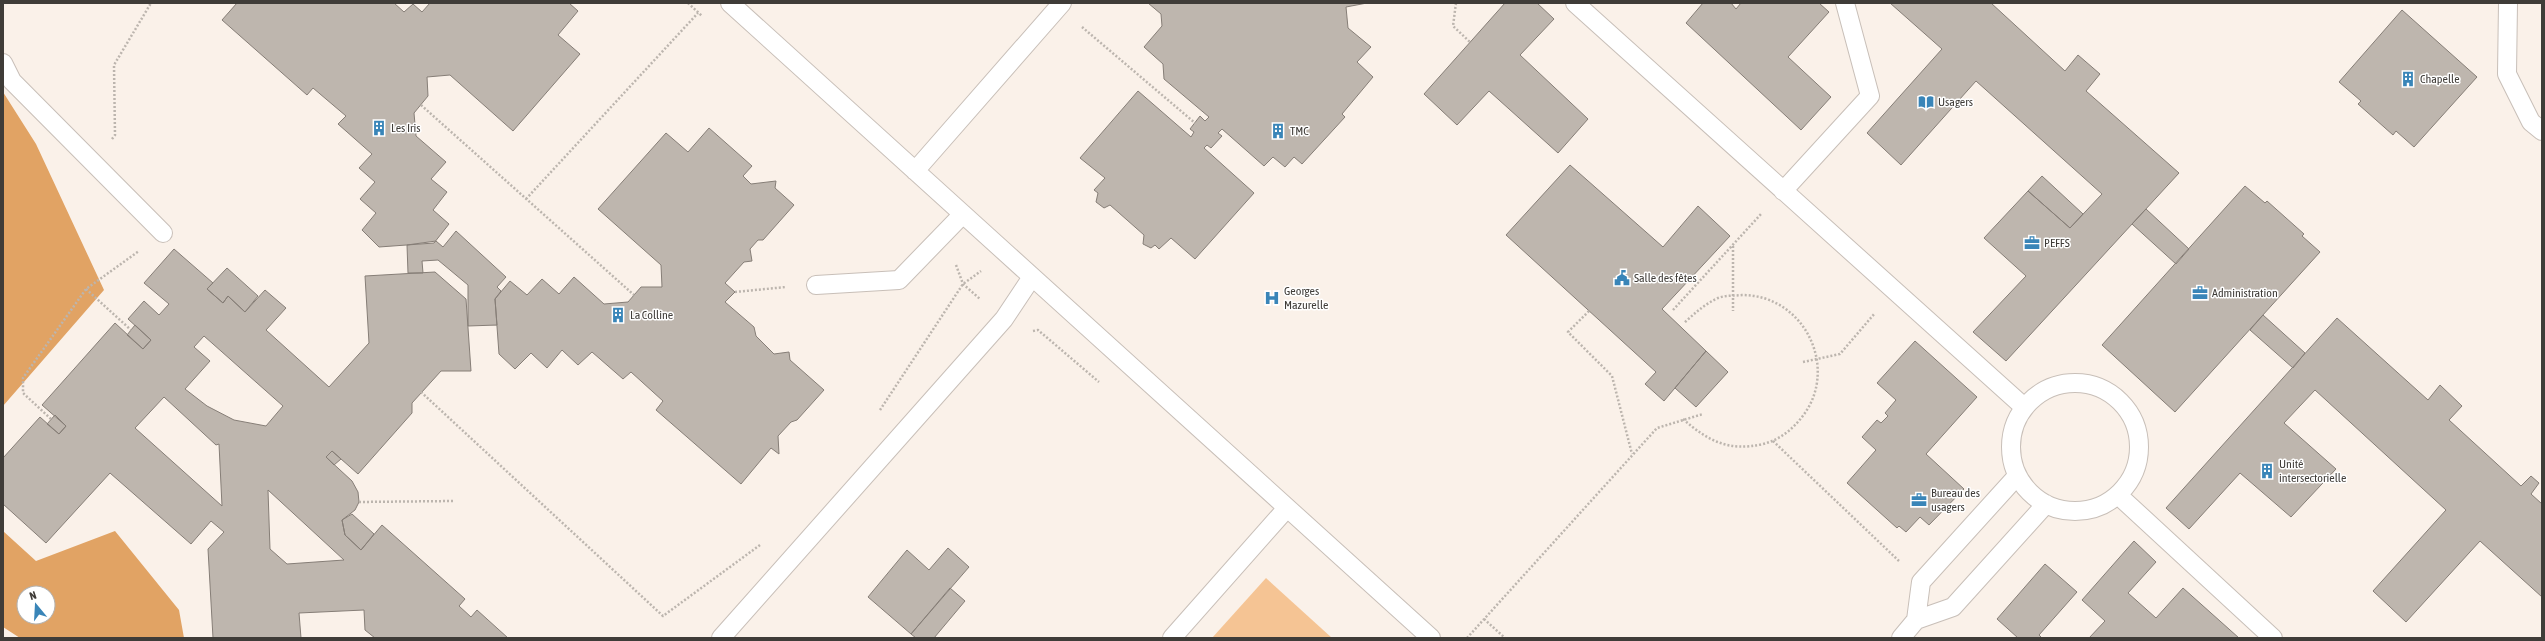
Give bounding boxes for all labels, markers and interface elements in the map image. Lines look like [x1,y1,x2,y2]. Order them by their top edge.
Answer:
building icon: Chapelle [2399,70,2417,88]
place label: Chapelle [2420,72,2460,86]
library icon: Usagers [1917,93,1935,111]
place label: Usagers [1938,95,1973,109]
building icon: Les Iris [370,119,388,137]
place label: Les Iris [391,121,421,135]
building icon: TMC [1269,122,1287,140]
place label: TMC [1290,124,1309,138]
office icon: PEFFS [2023,234,2041,252]
place label: PEFFS [2044,236,2070,250]
public building icon: Salle des fêtes [1613,269,1631,287]
place label: Salle des fêtes [1634,271,1697,285]
place label: Georges Mazurelle [1284,284,1328,312]
office icon: Administration [2191,284,2209,302]
place label: Administration [2212,286,2278,300]
hospital icon: Georges Mazurelle [1263,289,1281,307]
building icon: La Colline [609,306,627,324]
place label: La Colline [630,308,673,322]
place label: Unité intersectorielle [2279,457,2346,485]
building icon: Unité intersectorielle [2258,462,2276,480]
place label: Bureau des usagers [1931,486,1980,514]
office icon: Bureau des usagers [1910,491,1928,509]
north arrow [16,585,56,625]
text: N [28,589,38,602]

